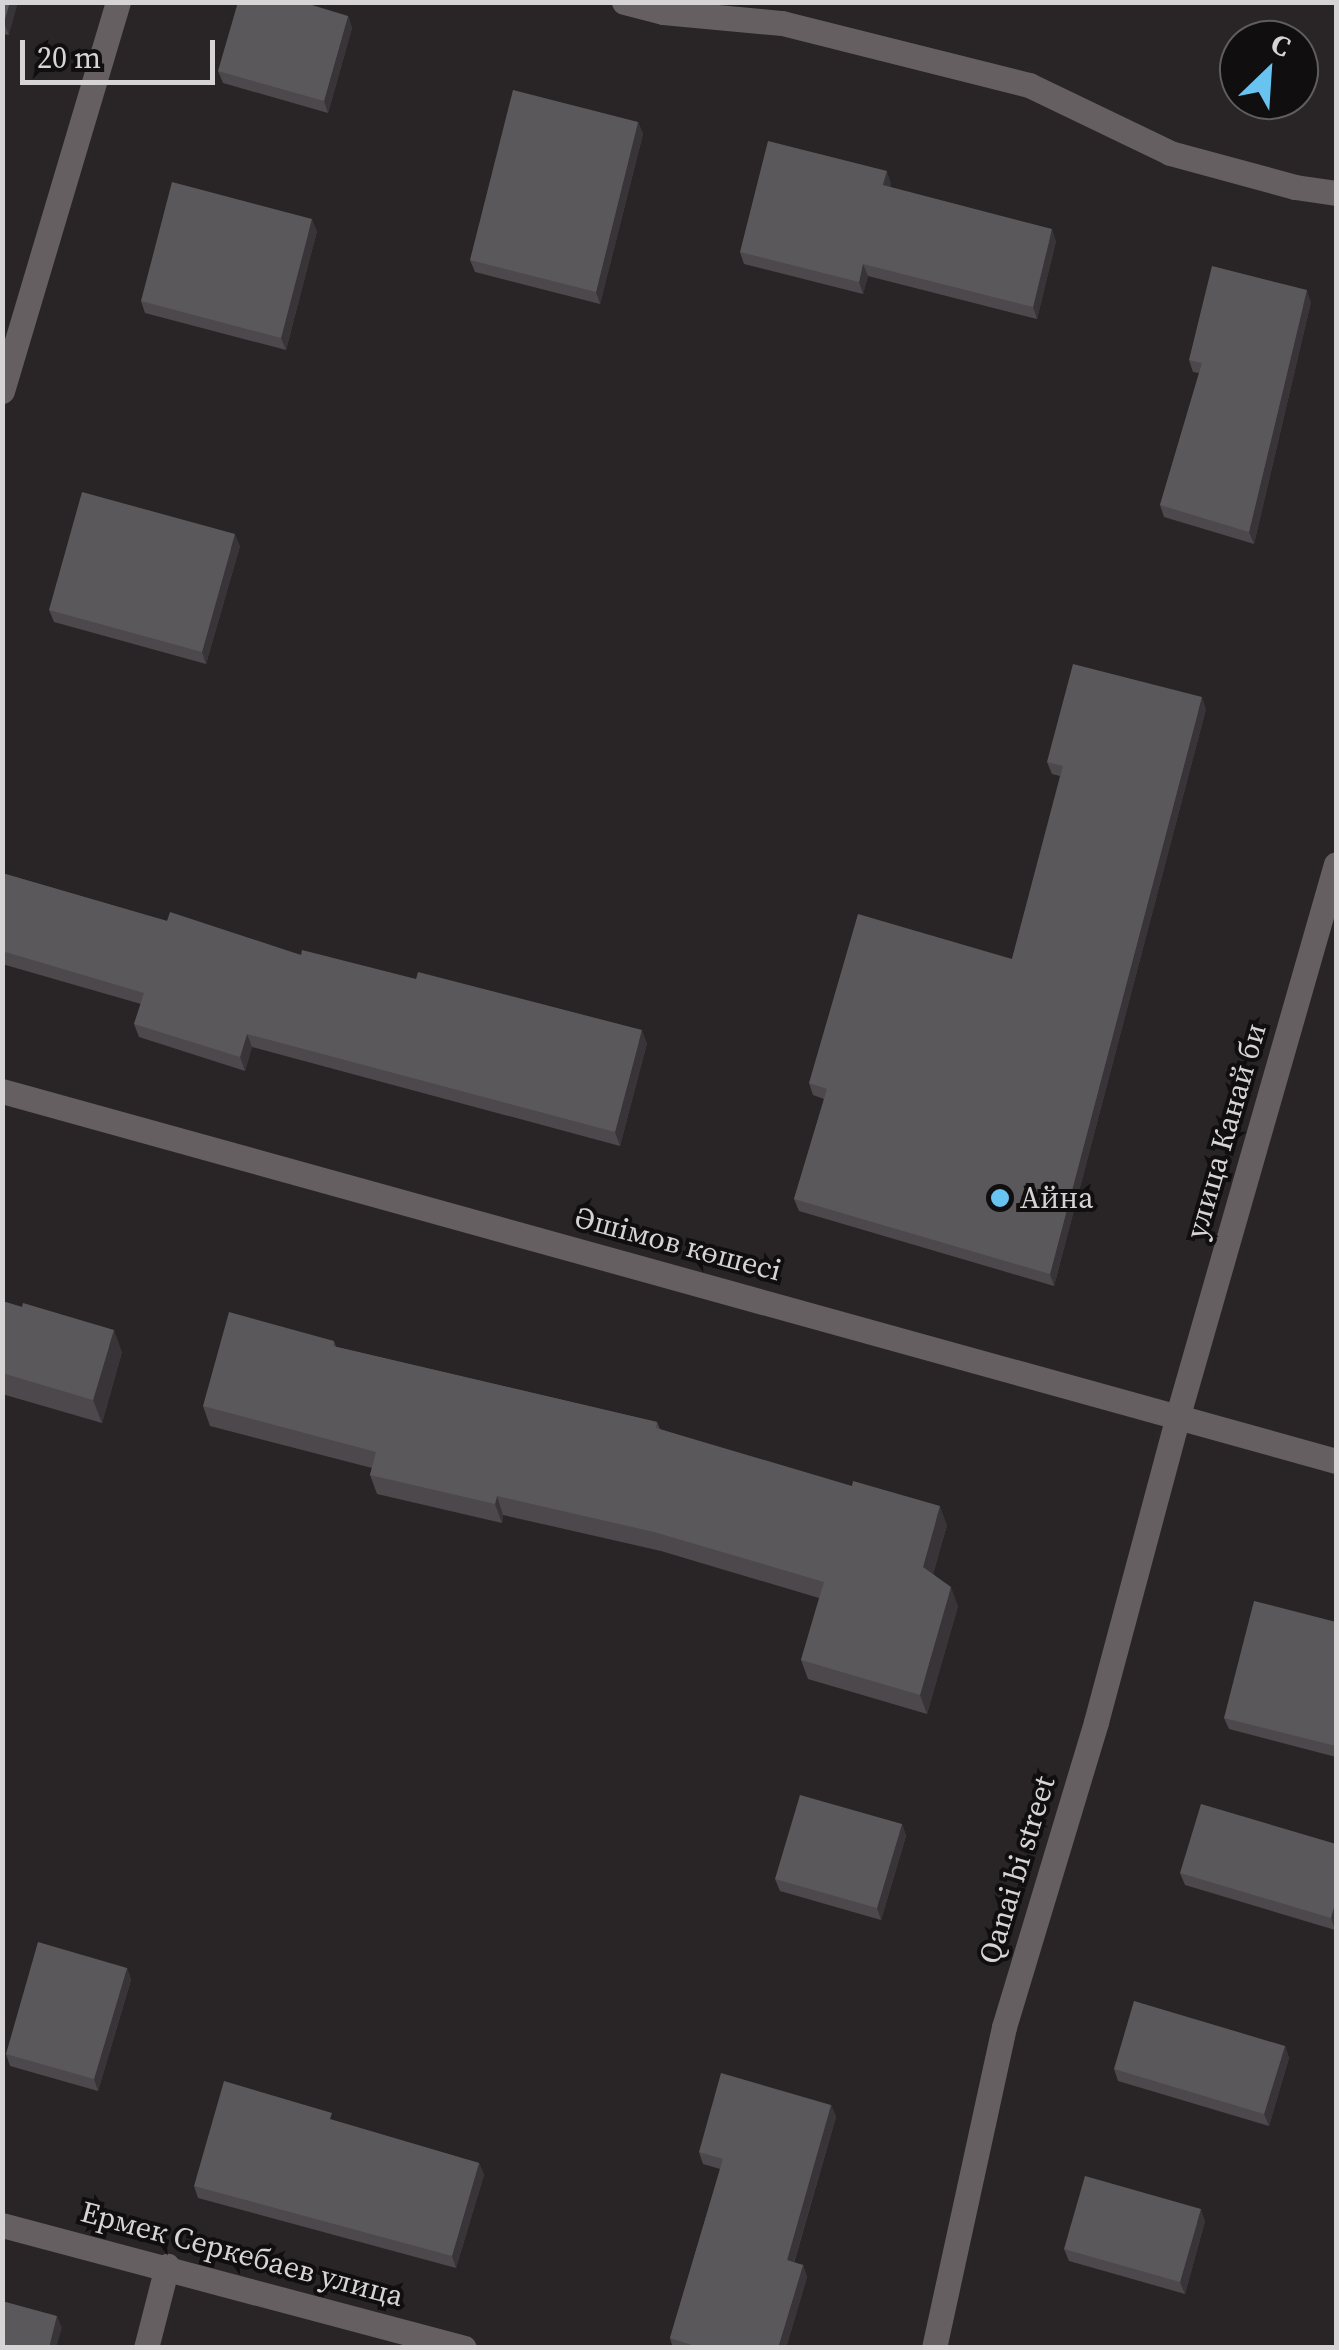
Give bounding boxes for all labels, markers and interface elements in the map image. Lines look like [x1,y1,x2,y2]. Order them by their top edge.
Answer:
scale bar [25,20,220,82]
north arrow [1219,20,1319,120]
text: С [1265,24,1297,66]
text: 20 m [37,37,101,78]
street label: улица Канай би [1178,1019,1274,1243]
place label: Айна [1020,1180,1094,1216]
marker: Айна [989,1187,1011,1209]
street label: Әшімов көшесі [571,1199,785,1289]
street label: Qanai bi street [971,1772,1063,1968]
street label: Ермек Серкебаев улица [77,2194,407,2314]

